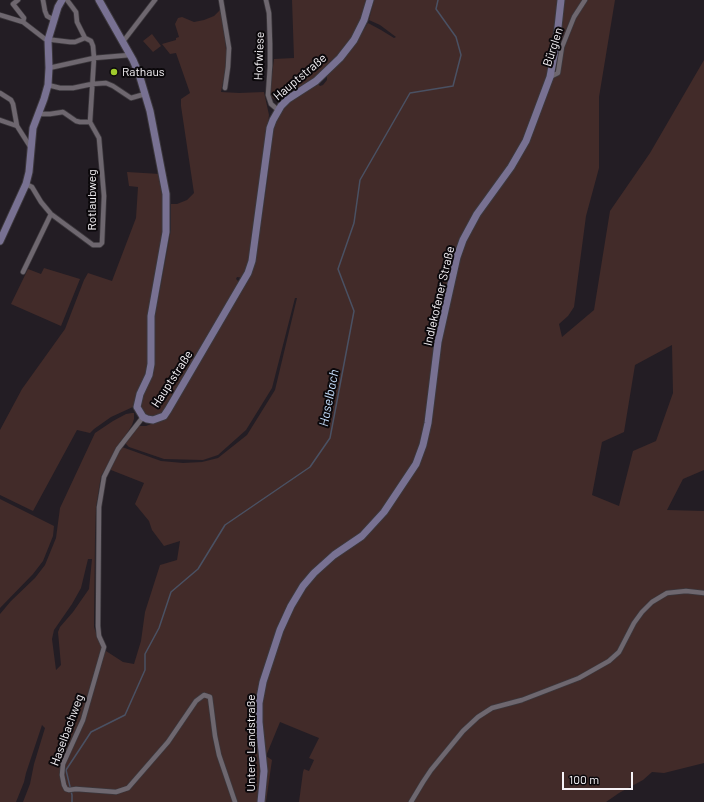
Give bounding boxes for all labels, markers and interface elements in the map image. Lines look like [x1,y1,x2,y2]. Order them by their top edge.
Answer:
street label: Bürglen [540,26,566,68]
street label: Hofwiese [251,31,267,81]
street label: Hauptstraße [270,51,330,103]
place label: Rathaus [122,65,165,79]
marker: Rathaus [109,67,119,77]
street label: Rotlaubweg [85,169,99,231]
street label: Indlekofener Straße [421,245,457,347]
street label: Hauptstraße [148,348,196,410]
water label: Haselbach [316,368,342,428]
street label: Haselbachweg [47,692,87,768]
street label: Untere Landstraße [244,694,258,792]
scale bar [564,764,635,790]
text: 100 m [569,772,599,786]

